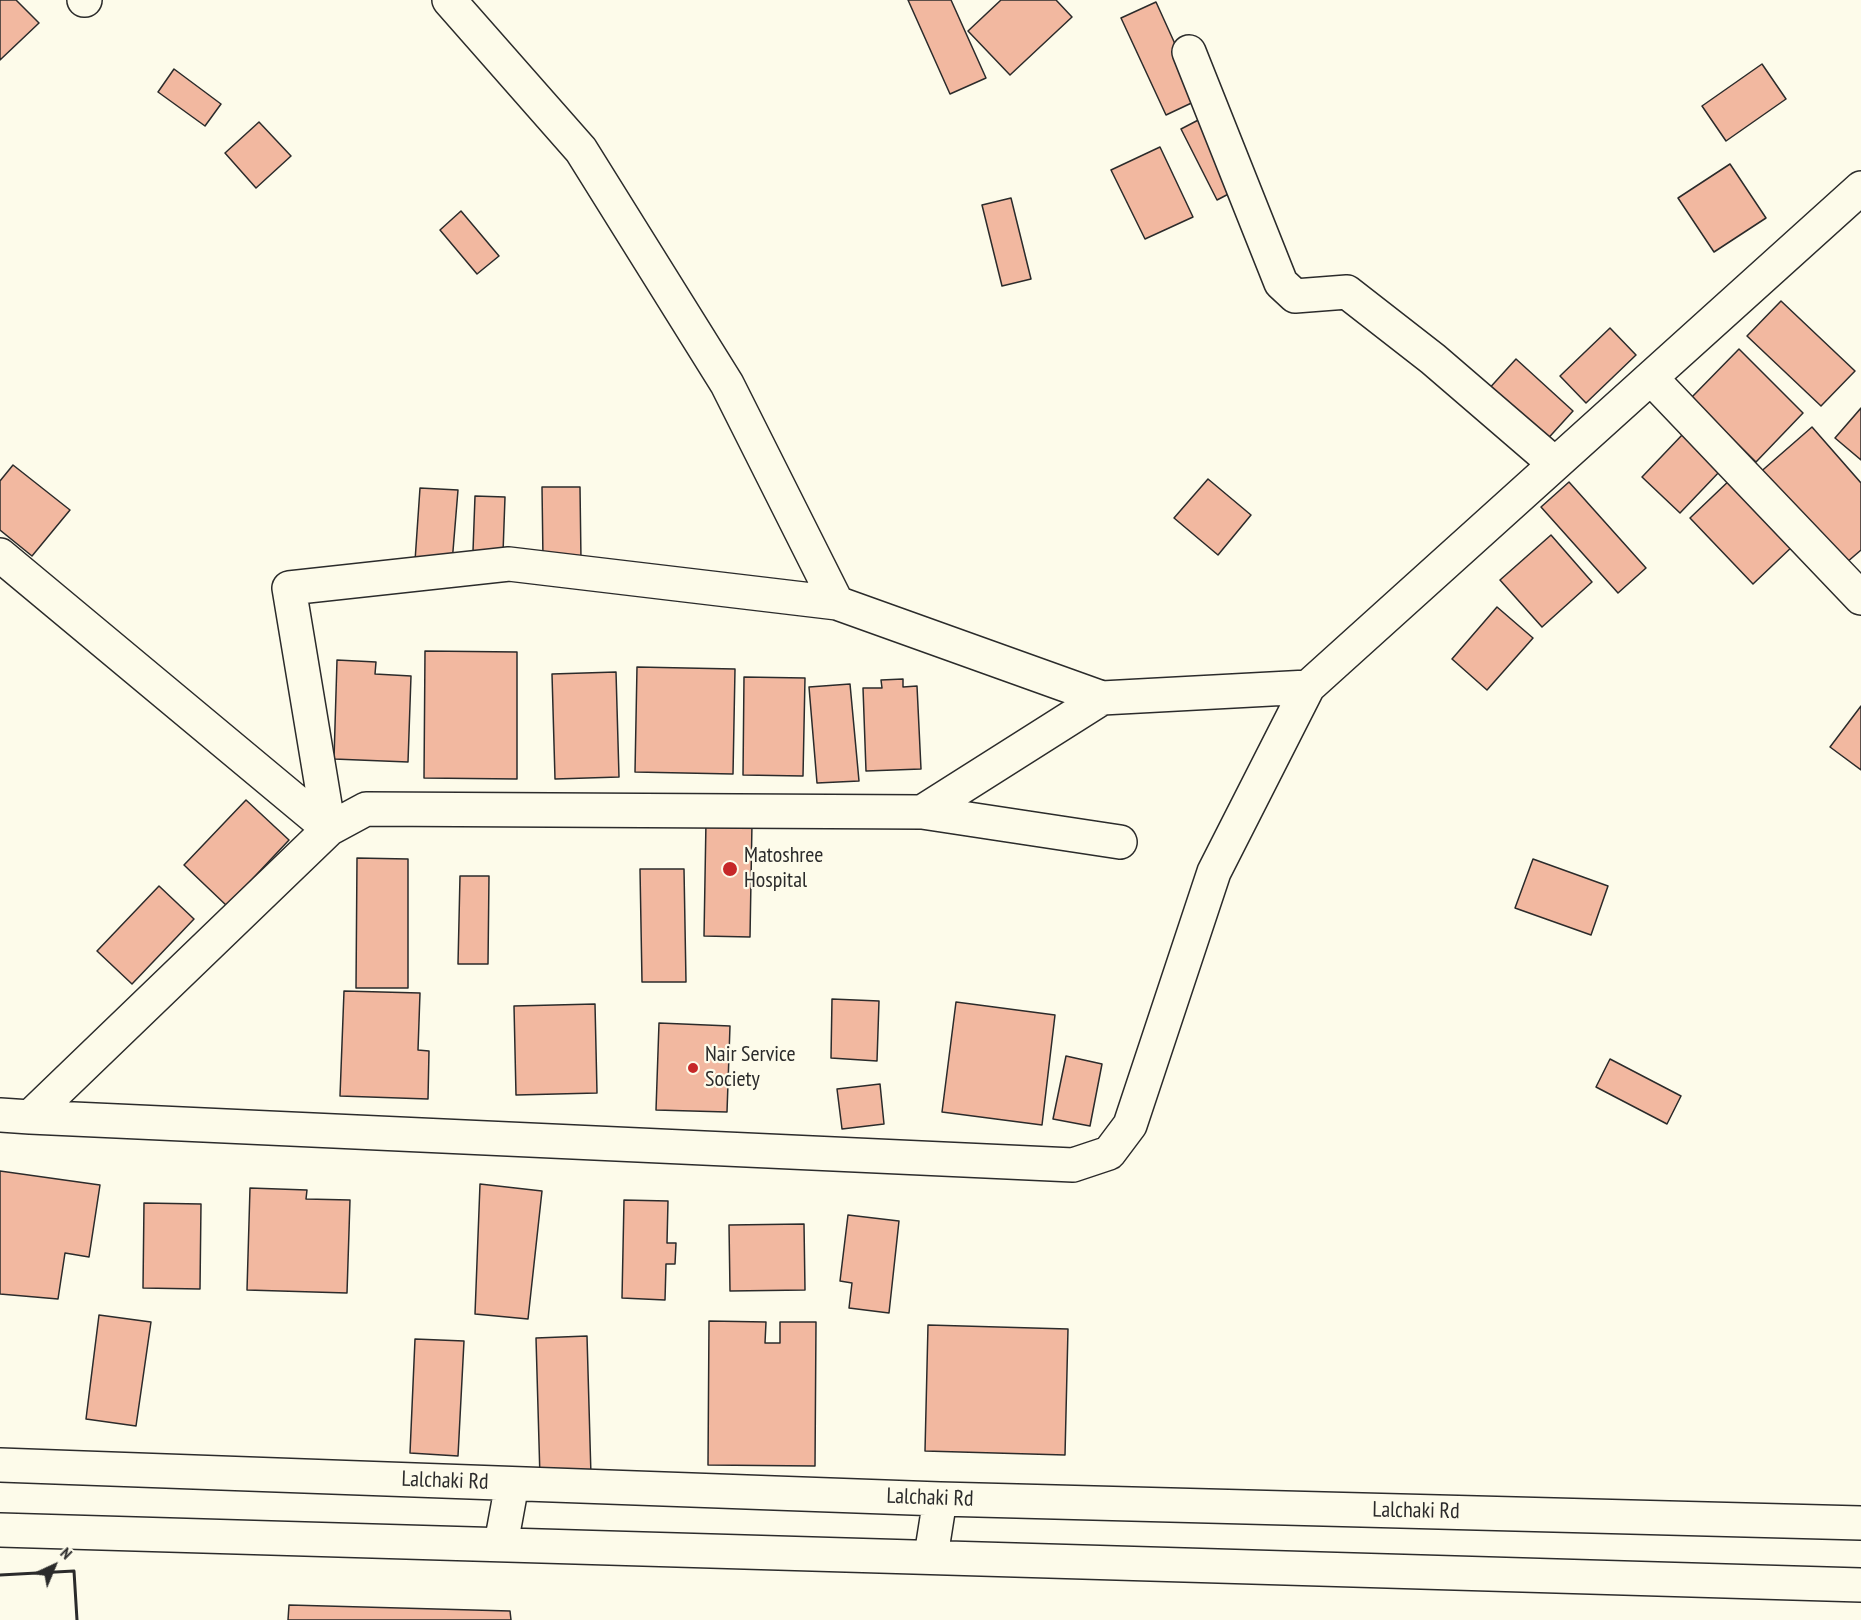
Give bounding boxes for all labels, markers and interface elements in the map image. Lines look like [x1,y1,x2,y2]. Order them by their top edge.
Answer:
place label: Matoshree Hospital [744,843,823,894]
marker: Matoshree Hospital [721,860,739,878]
place label: Nair Service Society [705,1042,795,1094]
marker: Nair Service Society [686,1061,700,1075]
street label: Lalchaki Rd [401,1466,489,1496]
street label: Lalchaki Rd [886,1483,974,1513]
street label: Lalchaki Rd [1372,1497,1460,1525]
north arrow [24,1536,84,1596]
text: N [56,1543,77,1563]

